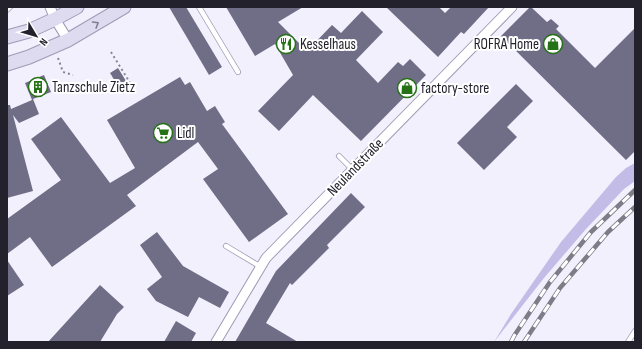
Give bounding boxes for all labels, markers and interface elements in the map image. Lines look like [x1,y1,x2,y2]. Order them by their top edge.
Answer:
north arrow [16,16,56,56]
one-way arrow [92,21,99,28]
restaurant icon: Kesselhaus [275,33,297,55]
shop icon: ROFRA Home [542,33,564,55]
place label: Kesselhaus [300,35,356,54]
place label: ROFRA Home [474,35,539,54]
text: N [36,36,50,48]
building icon: Tanzschule Zietz [27,76,49,98]
shop icon: factory-store [396,77,418,99]
place label: Tanzschule Zietz [52,78,136,97]
place label: factory-store [421,79,489,98]
supermarket icon: Lidl [152,122,174,144]
place label: Lidl [177,124,194,143]
street label: Neulandstraße [323,134,388,200]

